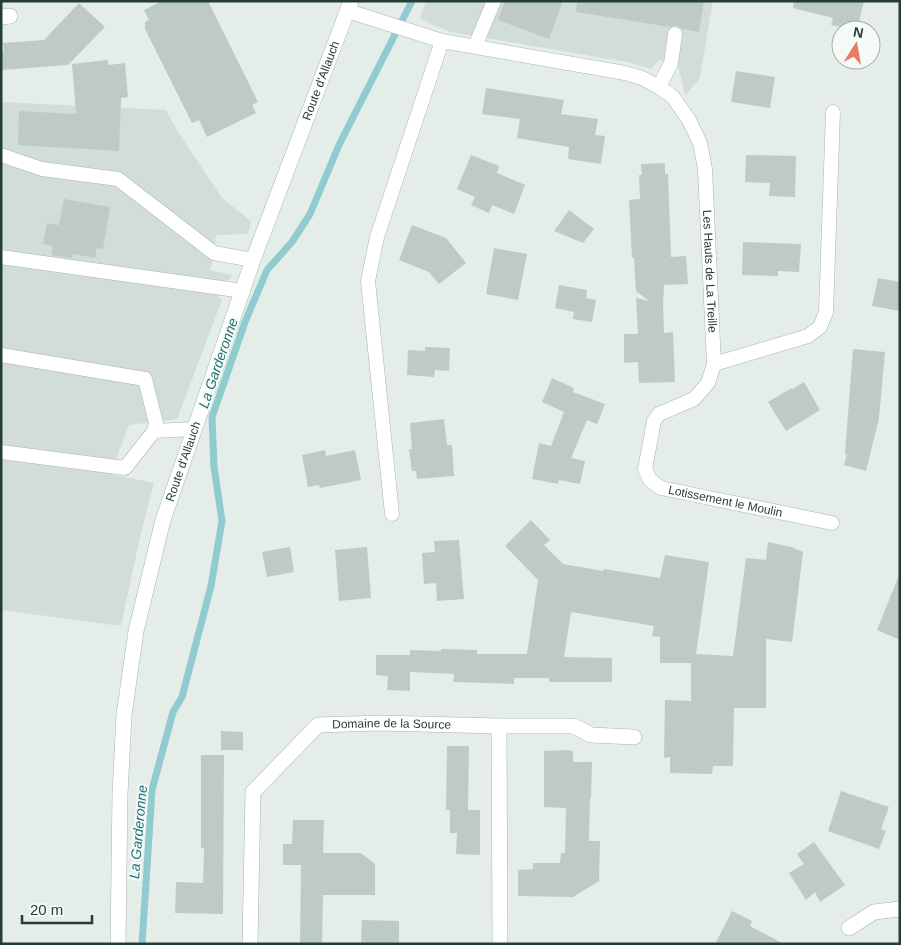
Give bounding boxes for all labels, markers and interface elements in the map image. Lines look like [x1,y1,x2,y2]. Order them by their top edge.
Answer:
north arrow [831,20,881,70]
text: N [852,23,865,41]
street label: Route d'Allauch [299,39,342,122]
street label: Les Hauts de La Treille [700,210,720,333]
water label: La Garderonne [195,316,241,410]
street label: Route d'Allauch [163,420,204,504]
street label: Lotissement le Moulin [667,483,784,520]
street label: Domaine de la Source [332,716,452,732]
water label: La Garderonne [126,784,150,880]
scale bar [22,892,92,924]
text: 20 m [30,901,63,918]

